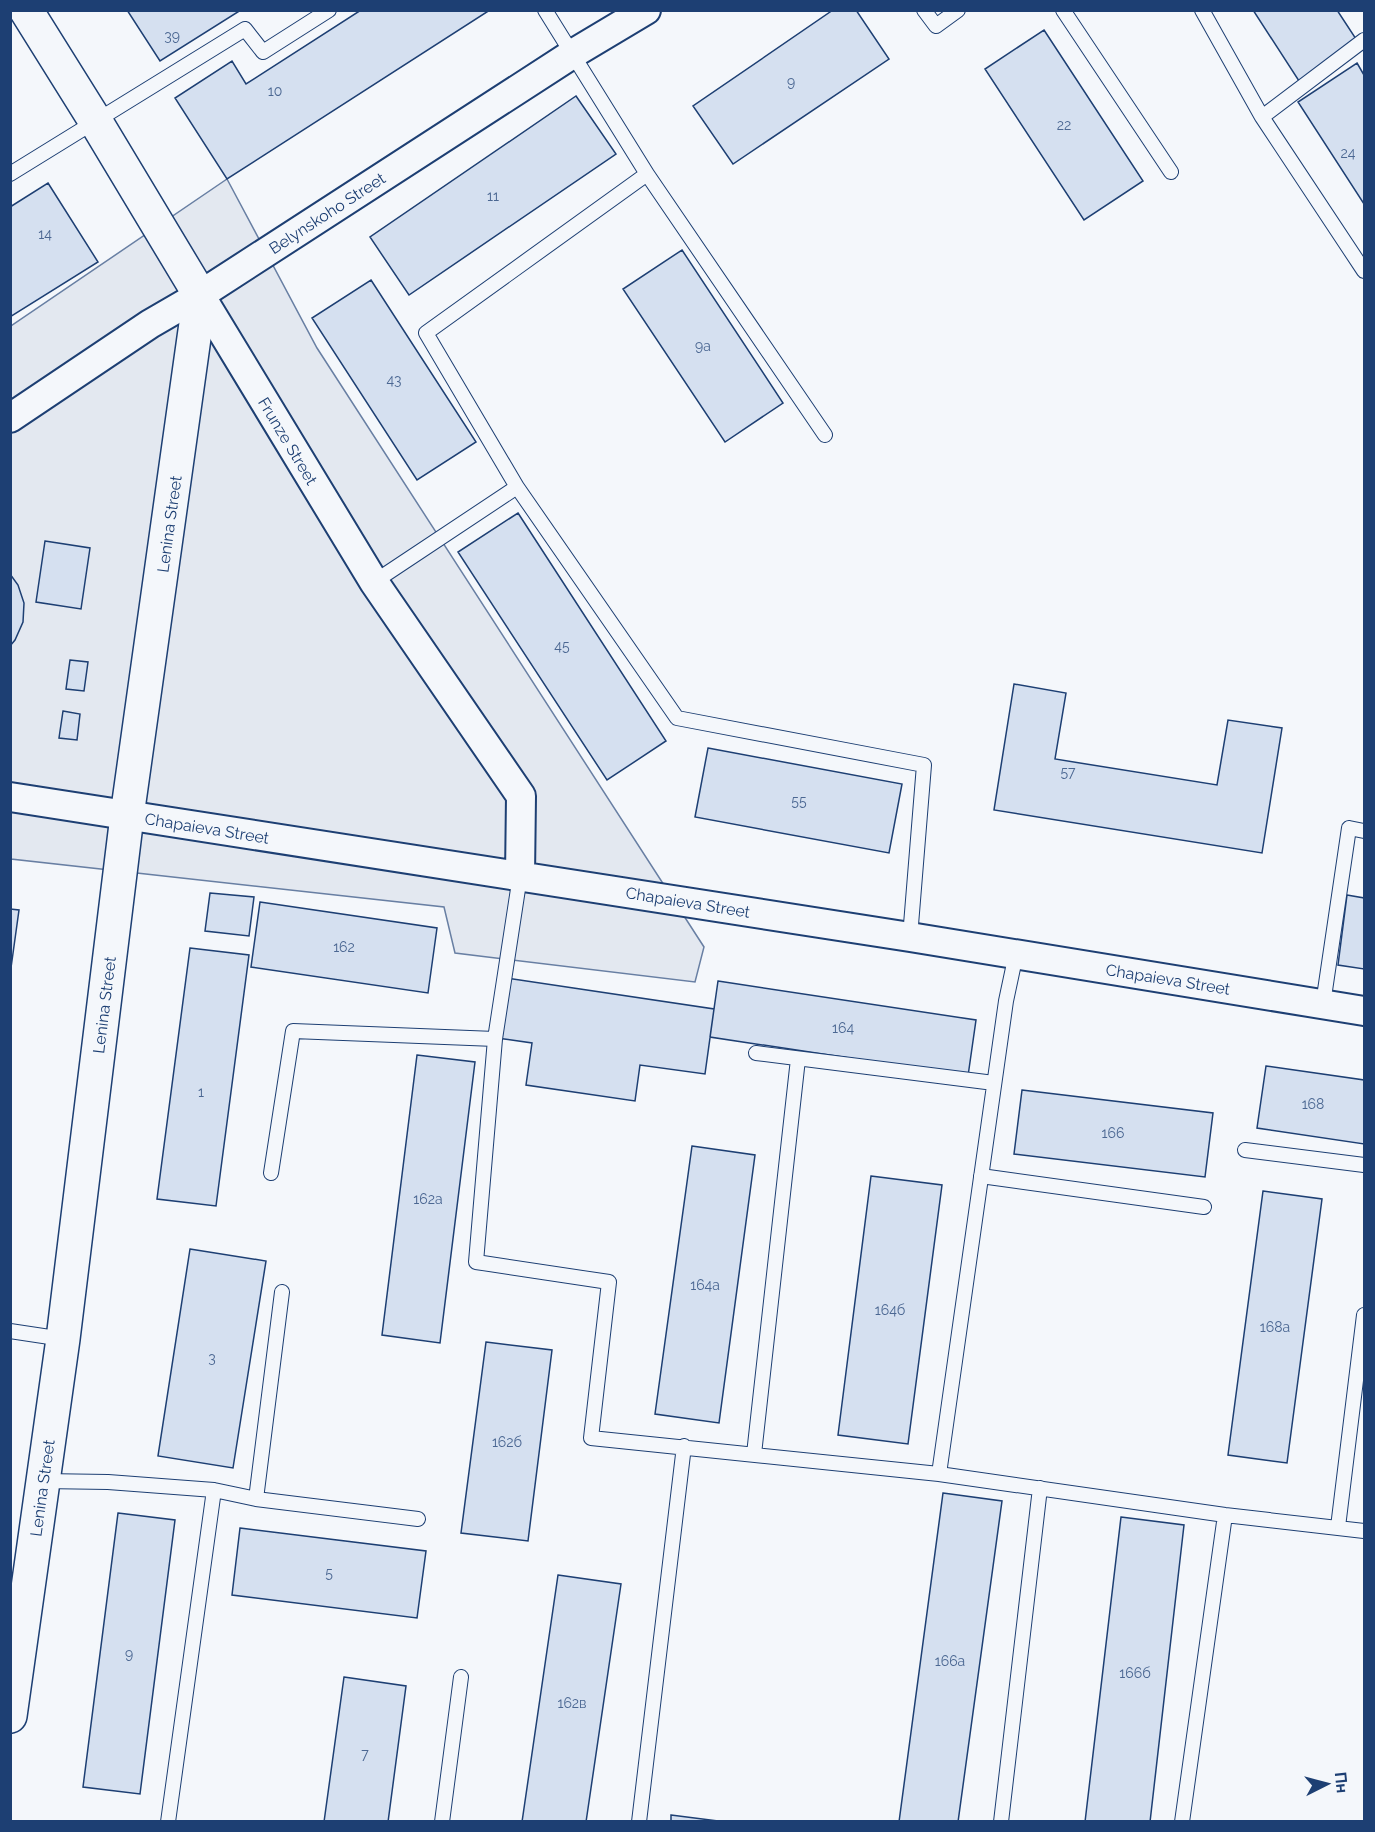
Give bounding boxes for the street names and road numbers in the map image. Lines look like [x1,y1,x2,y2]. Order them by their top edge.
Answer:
street label: Belynskoho Street [266,168,389,258]
street label: Frunze Street [254,394,321,489]
street label: Lenina Street [153,474,186,574]
street label: Chapaieva Street [143,809,271,848]
street label: Chapaieva Street [624,883,752,922]
street label: Lenina Street [89,955,120,1055]
street label: Chapaieva Street [1104,960,1232,999]
street label: Lenina Street [26,1438,59,1538]

